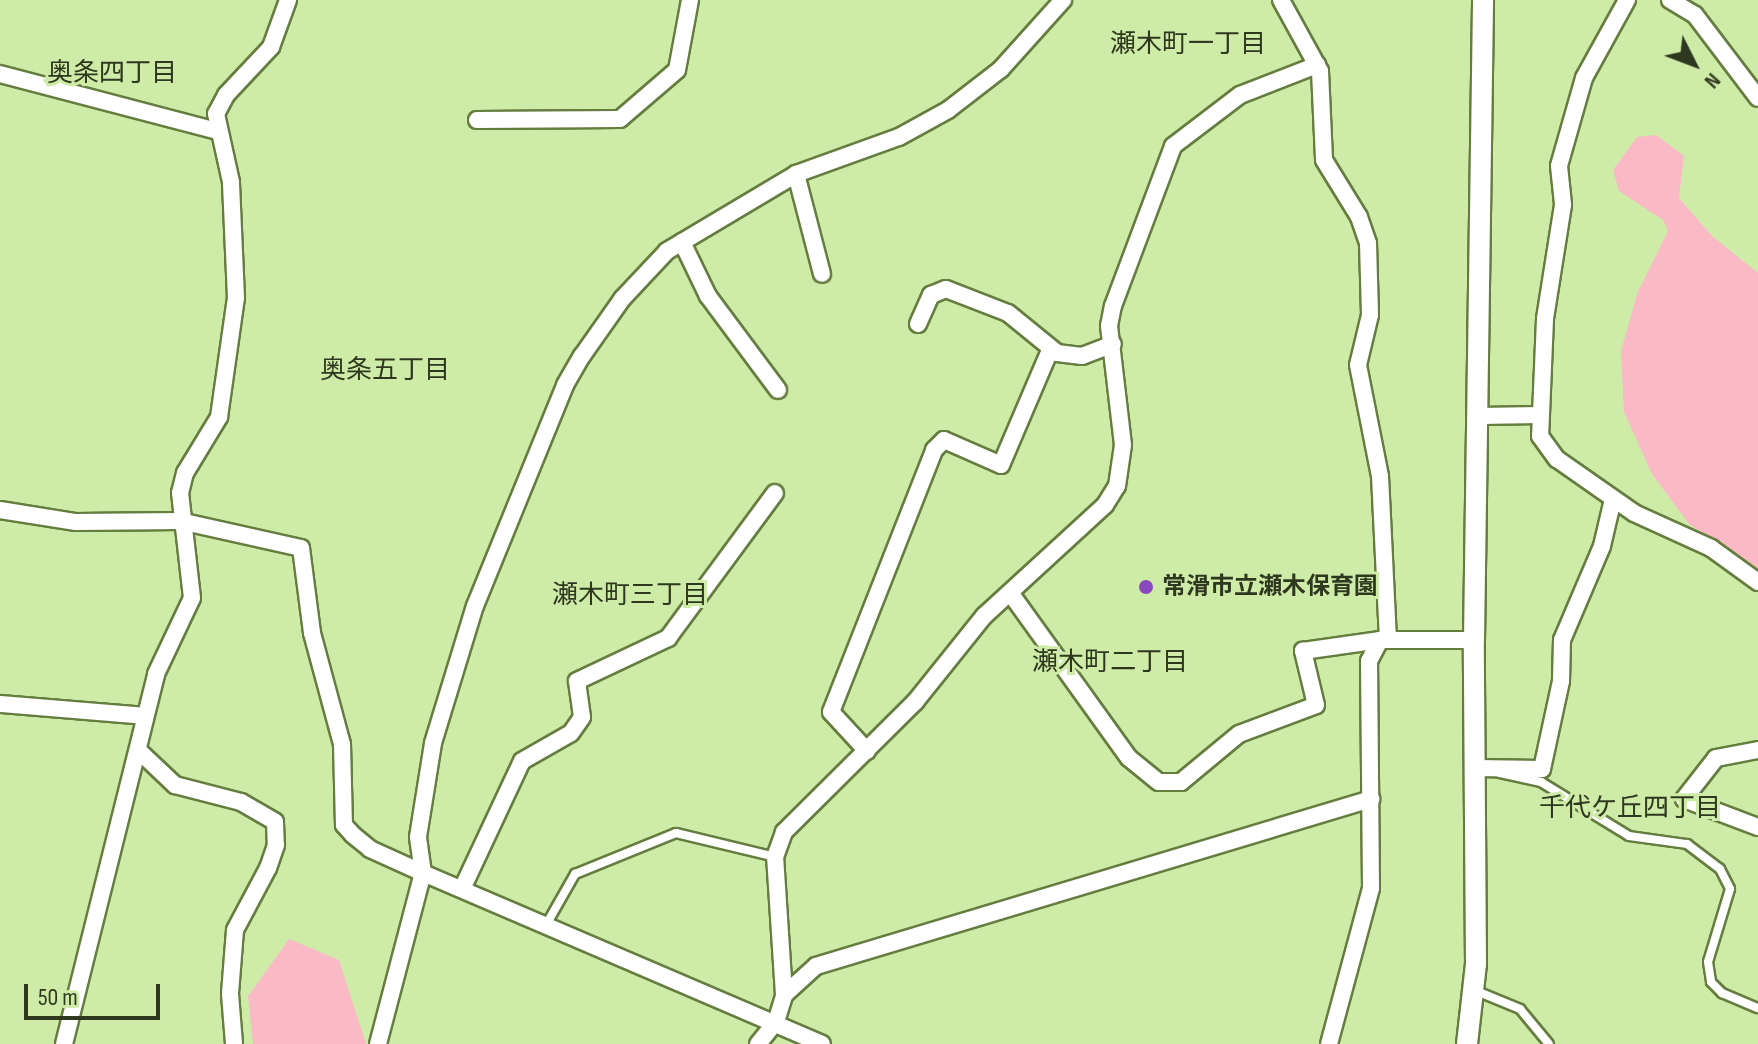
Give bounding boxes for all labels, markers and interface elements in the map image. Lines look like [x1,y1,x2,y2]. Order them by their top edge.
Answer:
north arrow [1654,24,1734,104]
district label: 瀬木町一丁目 [1110,29,1266,61]
district label: 奥条四丁目 [47,58,177,90]
text: N [1698,67,1726,94]
district label: 奥条五丁目 [320,355,450,387]
place label: 常滑市立瀬木保育園 [1162,573,1378,601]
marker: 常滑市立瀬木保育園 [1137,578,1155,596]
district label: 瀬木町三丁目 [552,580,708,612]
district label: 瀬木町二丁目 [1032,647,1188,679]
district label: 千代ケ丘四丁目 [1539,793,1721,825]
scale bar [28,968,164,1018]
text: 50 m [38,983,78,1012]

